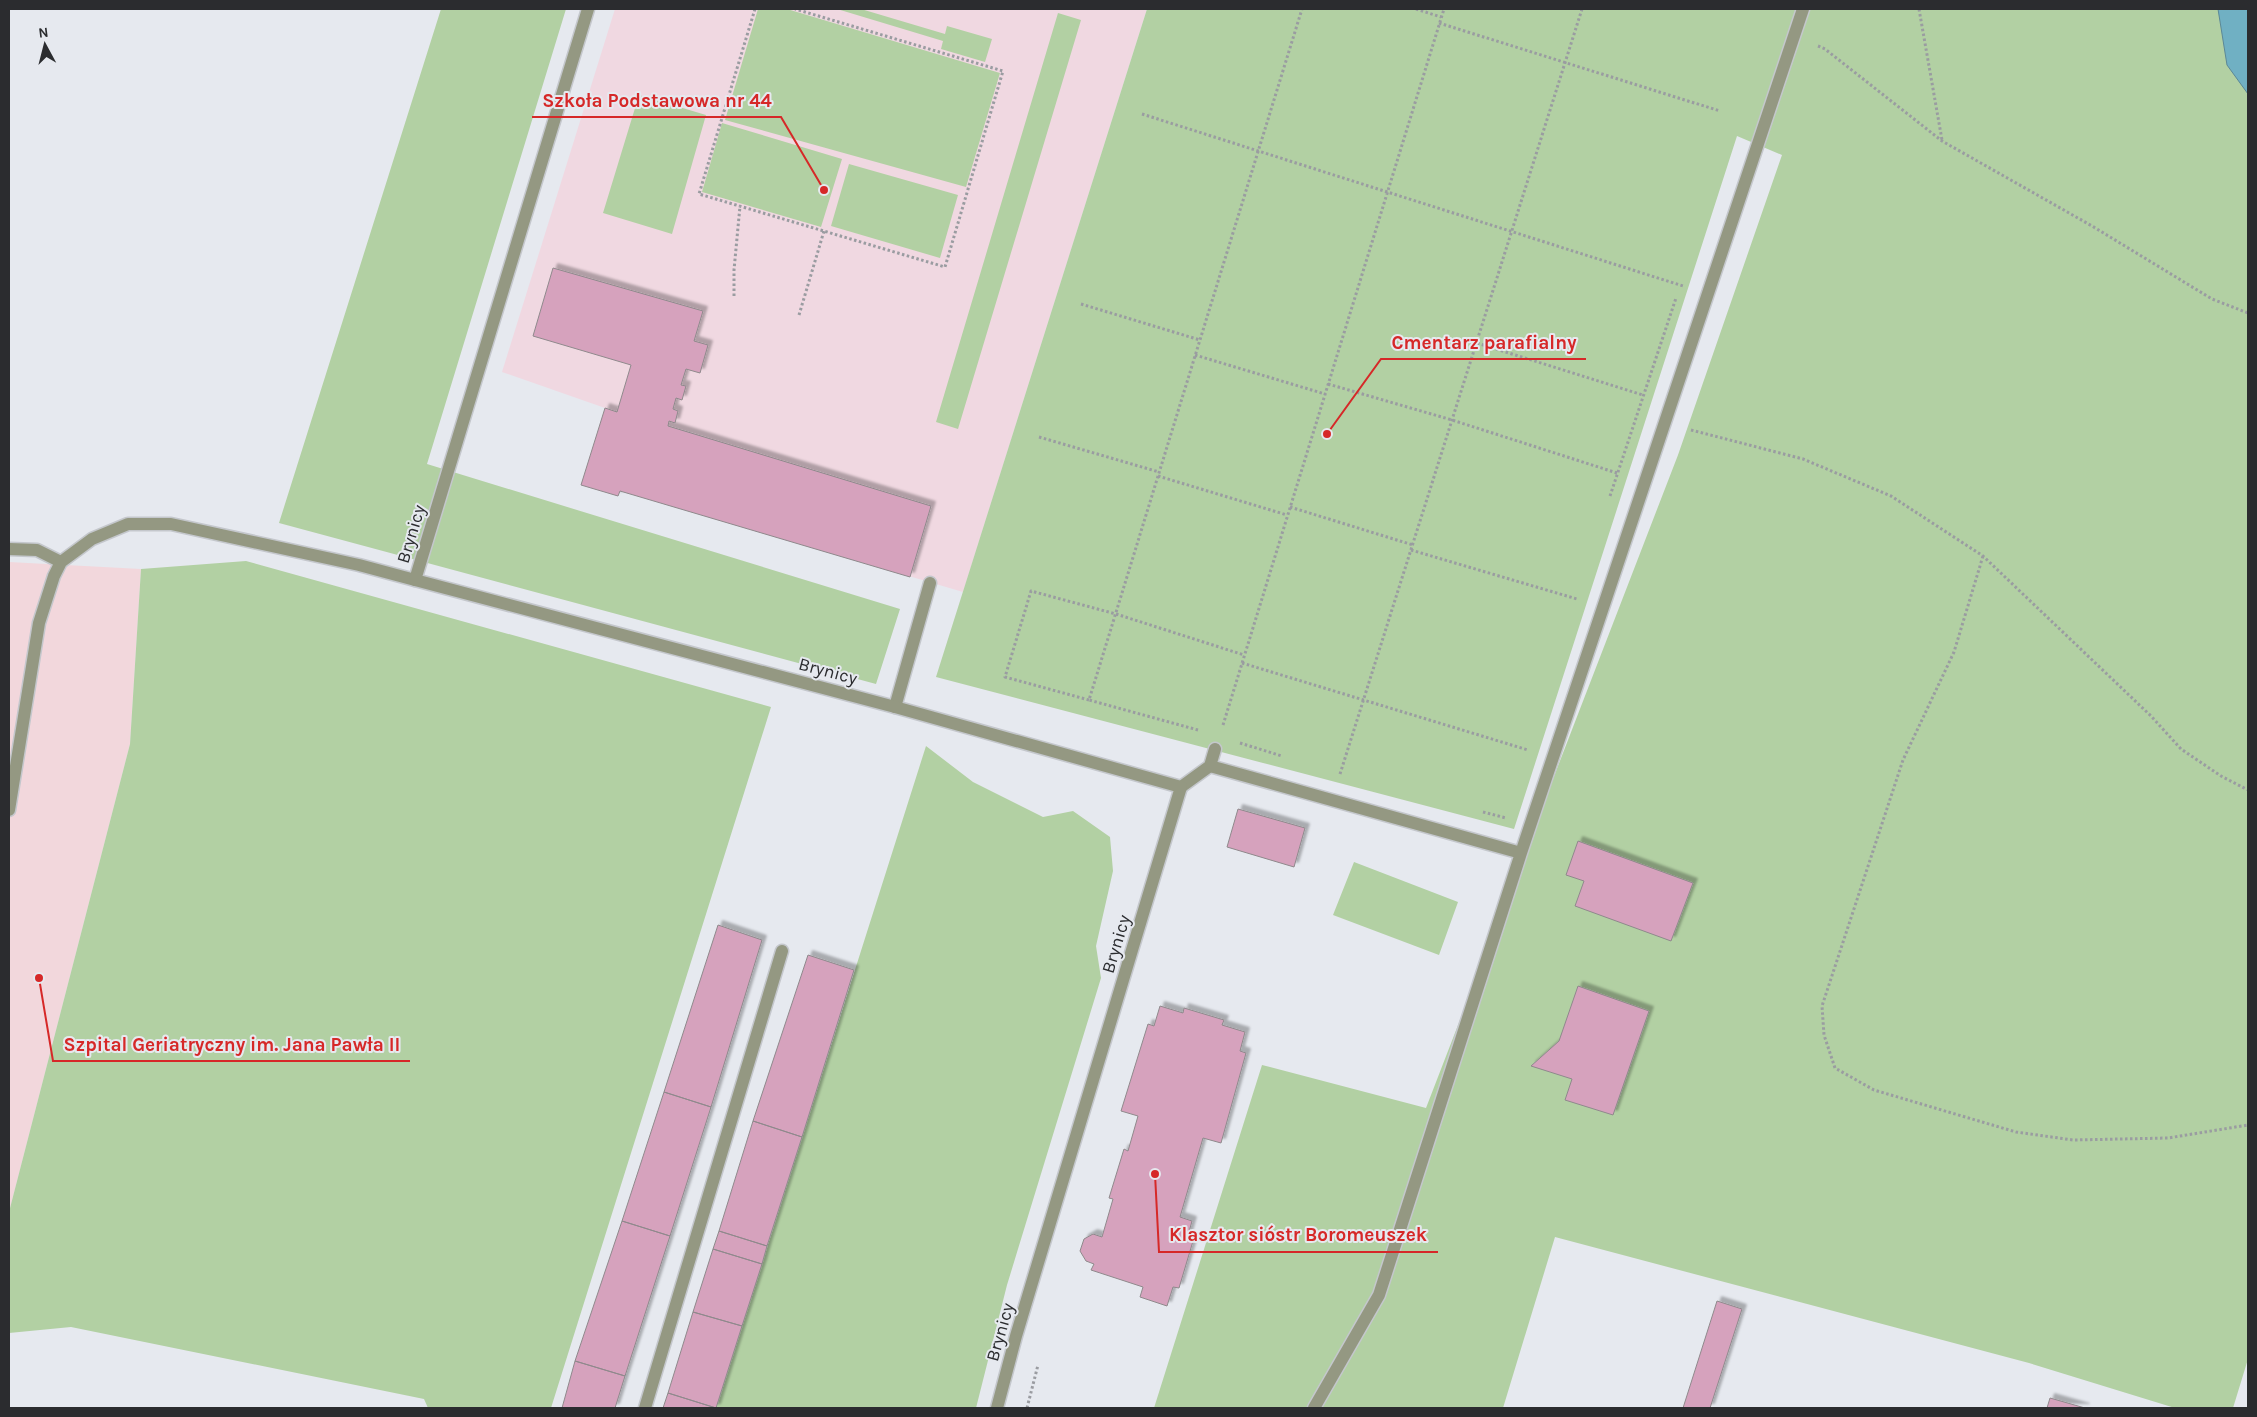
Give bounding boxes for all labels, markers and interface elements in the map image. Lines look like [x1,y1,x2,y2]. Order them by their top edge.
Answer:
north arrow [20,20,70,70]
text: N [37,24,49,42]
callout: Szkoła Podstawowa nr 44 [532,83,781,117]
text: Szkoła Podstawowa nr 44 [542,90,772,112]
callout: Cmentarz parafialny [1381,325,1586,359]
text: Cmentarz parafialny [1391,332,1577,354]
street label: Brynicy [392,502,430,566]
street label: Brynicy [796,653,860,690]
street label: Brynicy [1097,912,1135,976]
callout: Szpital Geriatryczny im. Jana Pawła II [53,1027,410,1061]
text: Szpital Geriatryczny im. Jana Pawła II [64,1034,400,1056]
callout: Klasztor sióstr Boromeuszek [1159,1218,1438,1252]
text: Klasztor sióstr Boromeuszek [1169,1224,1427,1246]
street label: Brynicy [981,1300,1019,1364]

